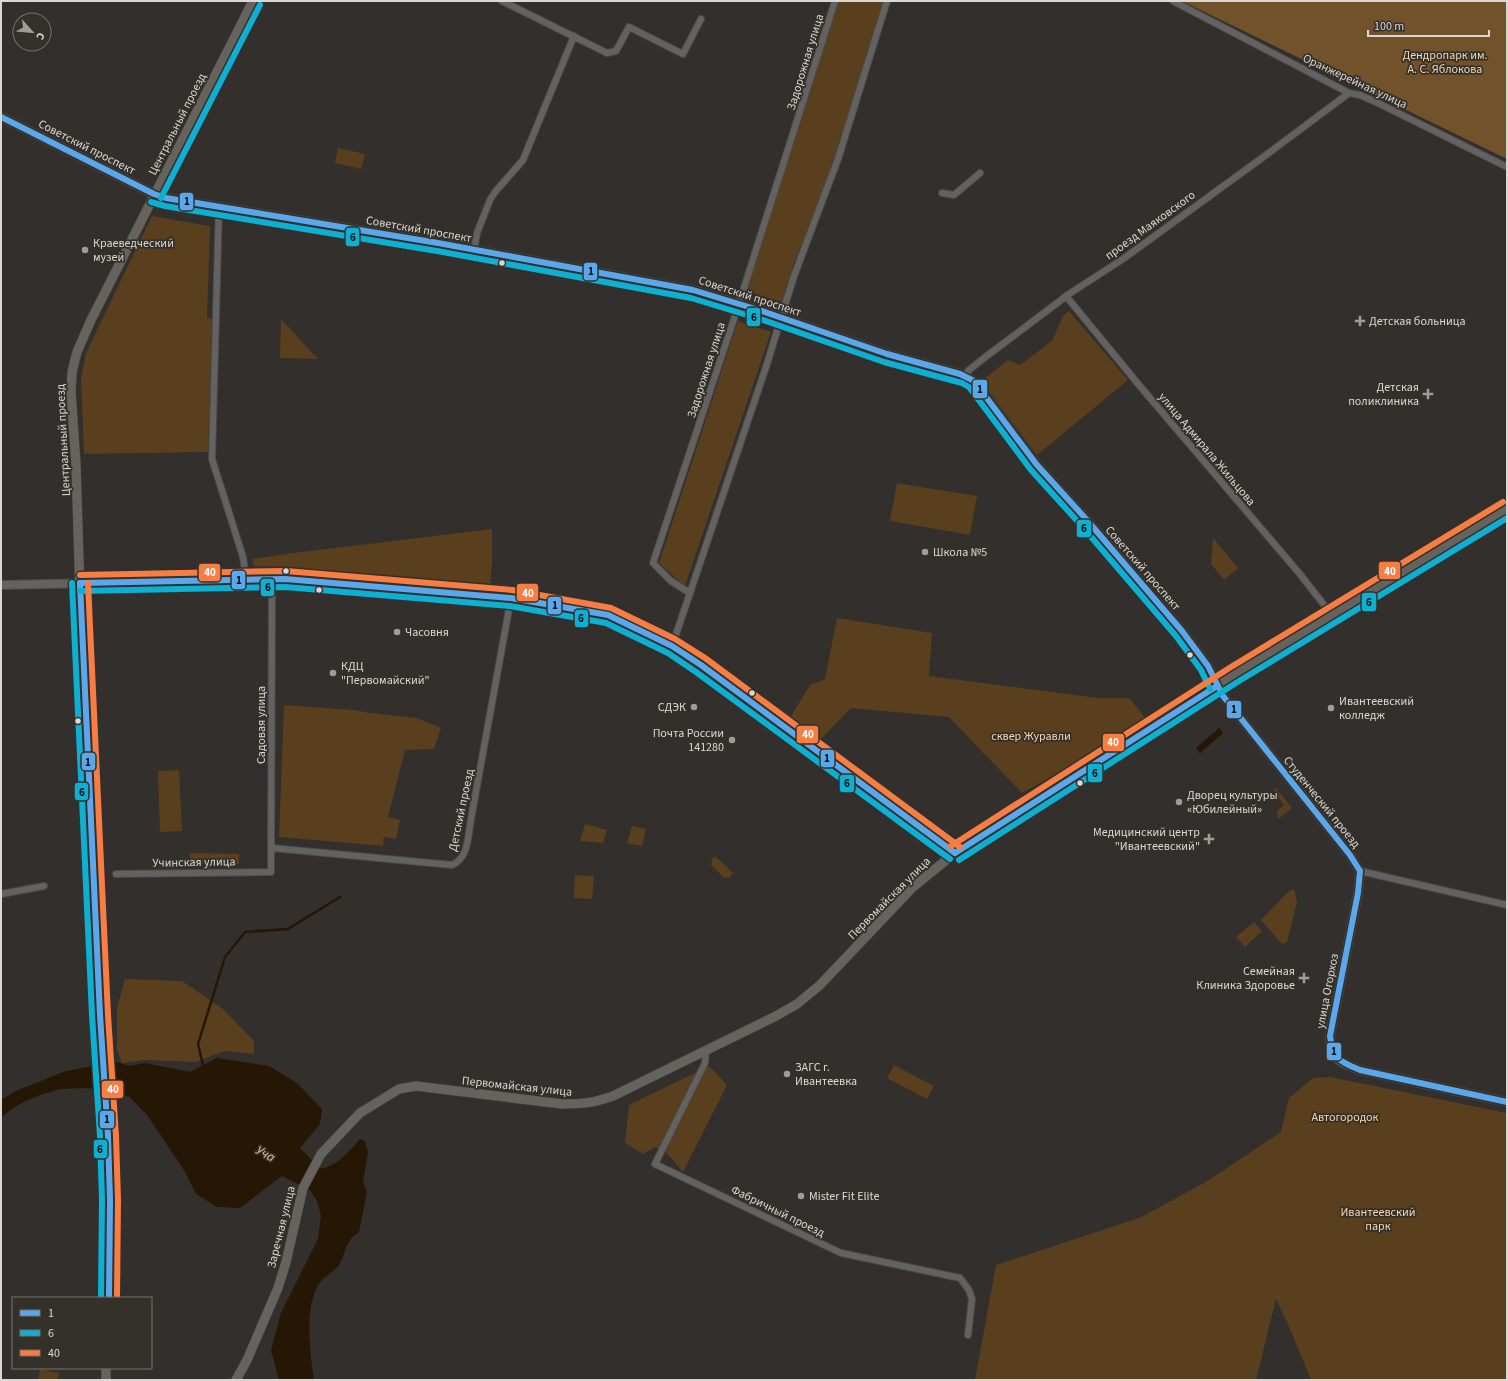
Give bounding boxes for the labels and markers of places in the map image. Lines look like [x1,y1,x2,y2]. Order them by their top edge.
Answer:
place label: Краеведческий музей [93,235,174,266]
marker: Краеведческий музей [80,245,90,255]
unlabelled marker [497,258,507,268]
place label: Детская больница [1369,313,1465,330]
marker: Детская больница [1354,315,1366,327]
place label: Детская поликлиника [1348,379,1419,410]
marker: Детская поликлиника [1422,388,1434,400]
place label: Школа №5 [933,544,987,561]
marker: Школа №5 [920,547,930,557]
unlabelled marker [281,566,291,576]
unlabelled marker [314,585,324,595]
place label: Часовня [405,624,449,641]
marker: Часовня [392,627,402,637]
unlabelled marker [1185,650,1195,660]
place label: КДЦ "Первомайский" [341,658,430,689]
marker: КДЦ "Первомайский" [328,668,338,678]
unlabelled marker [747,688,757,698]
place label: Ивантеевский колледж [1339,693,1414,724]
place label: СДЭК [658,699,686,716]
marker: СДЭК [689,702,699,712]
marker: Ивантеевский колледж [1326,703,1336,713]
unlabelled marker [73,716,83,726]
place label: Почта России 141280 [653,725,724,756]
marker: Почта России 141280 [727,735,737,745]
unlabelled marker [1075,778,1085,788]
place label: Дворец культуры «Юбилейный» [1187,787,1278,818]
marker: Дворец культуры «Юбилейный» [1174,797,1184,807]
place label: Медицинский центр "Ивантеевский" [1093,824,1200,855]
marker: Медицинский центр "Ивантеевский" [1203,833,1215,845]
place label: Семейная Клиника Здоровье [1196,963,1295,994]
marker: Семейная Клиника Здоровье [1298,972,1310,984]
place label: ЗАГС г. Ивантеевка [795,1059,857,1090]
marker: ЗАГС г. Ивантеевка [782,1069,792,1079]
place label: Mister Fit Elite [809,1188,879,1205]
marker: Mister Fit Elite [796,1191,806,1201]

